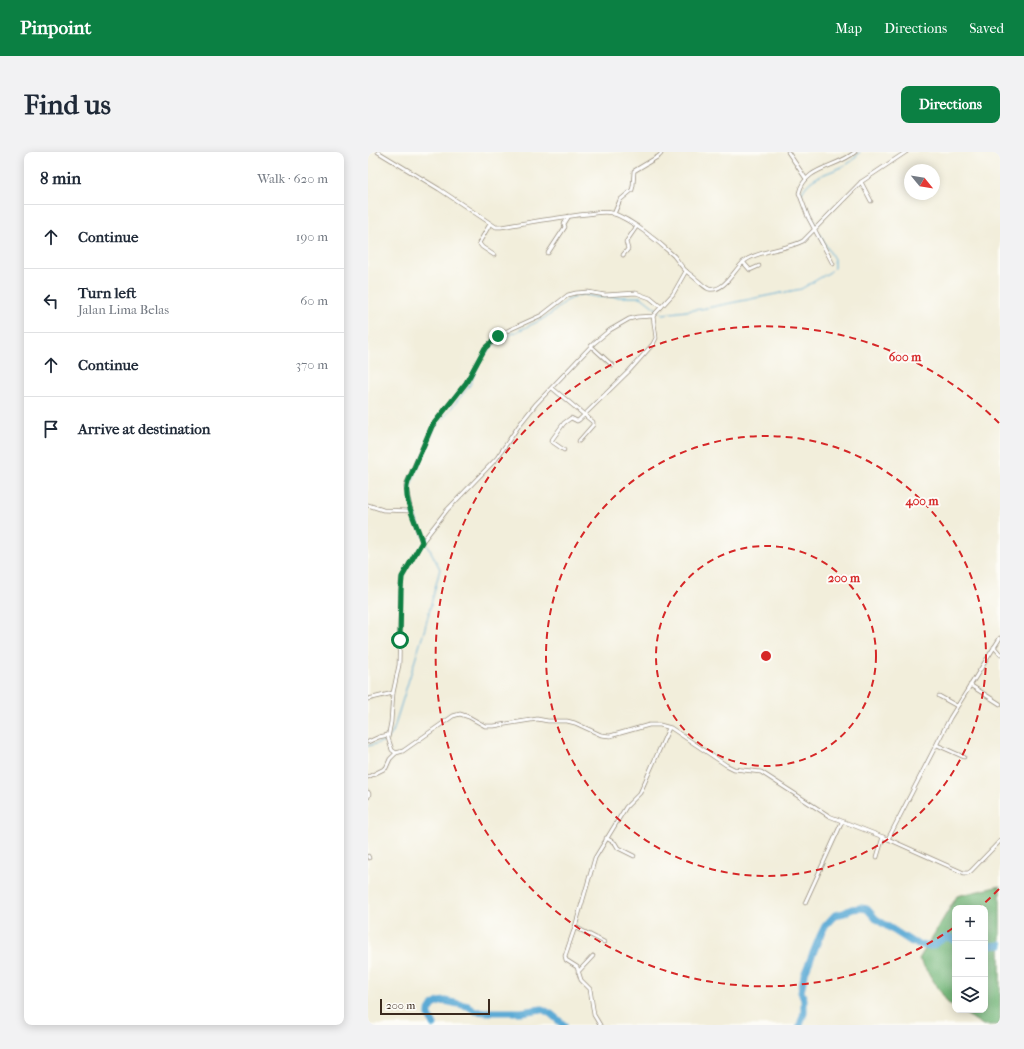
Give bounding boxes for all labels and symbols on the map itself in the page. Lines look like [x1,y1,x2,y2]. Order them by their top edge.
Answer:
north arrow [904,164,940,200]
route end [489,327,507,345]
text: 600 m [889,350,922,364]
text: 400 m [905,494,939,509]
text: 200 m [828,571,861,585]
route start [391,631,409,649]
centre of rings [759,649,773,663]
scale bar [380,997,490,1016]

